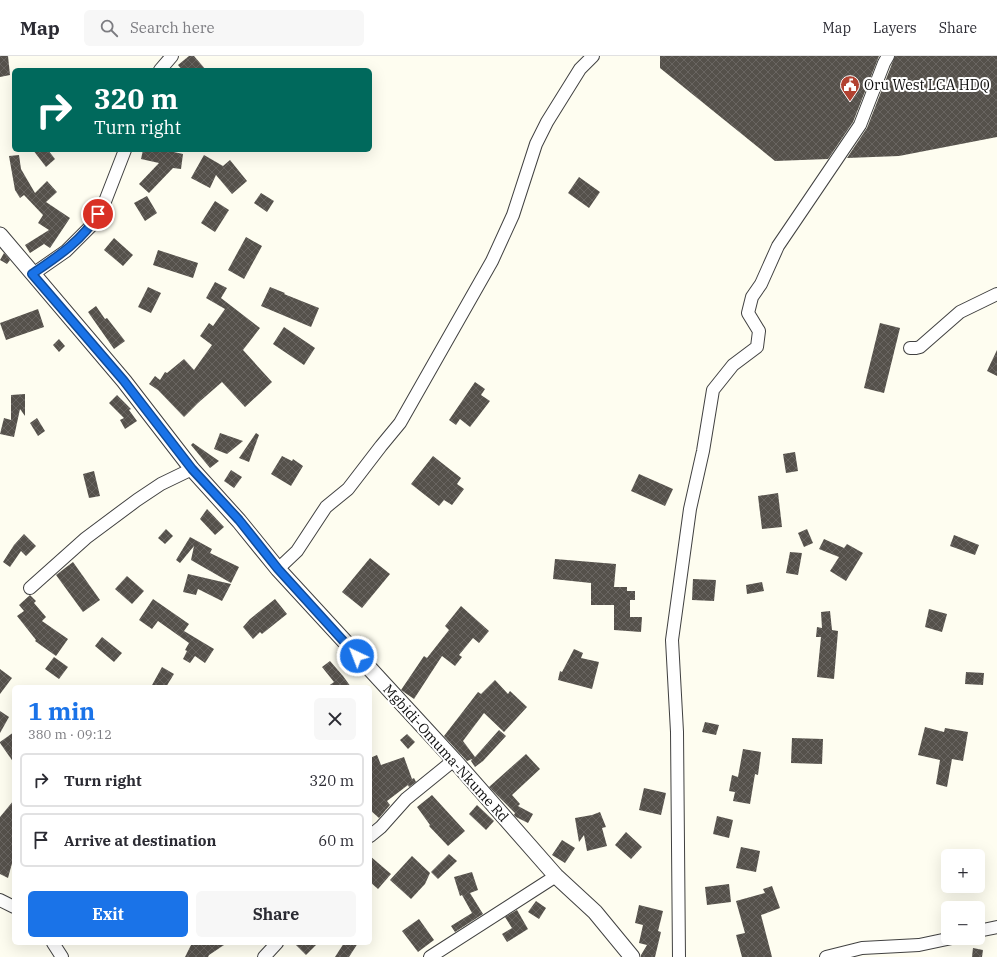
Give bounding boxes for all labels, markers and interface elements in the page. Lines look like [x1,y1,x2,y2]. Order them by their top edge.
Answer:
search box [84,10,364,46]
text: Map [20,16,60,40]
icon: search [98,17,120,39]
text: Search here [130,18,214,37]
text: Map [823,19,851,37]
text: Layers [873,19,917,37]
text: Share [939,19,977,37]
public building icon: Oru West LGA HDQ [839,74,861,102]
place label: Oru West LGA HDQ [864,76,990,94]
text: 320 m [94,80,178,117]
icon: right [28,84,80,136]
text: Turn right [94,116,181,139]
pin [81,197,115,231]
icon: arrive [87,203,109,225]
position arrow [336,635,378,677]
street label: Mgbidi-Omuma-Nkume Rd [379,680,513,826]
text: 1 min [28,695,95,727]
button: close [314,698,356,740]
text: 380 m · 09:12 [28,726,112,743]
icon: right [30,769,52,791]
text: Turn right [64,771,142,790]
text: 320 m [309,771,354,790]
icon: arrive [30,829,52,851]
text: Arrive at destination [64,831,216,850]
text: 60 m [318,831,354,850]
map controls [941,849,985,945]
button: + [941,849,985,893]
button: Exit [28,891,188,937]
button: Share [196,891,356,937]
button: − [941,901,985,945]

